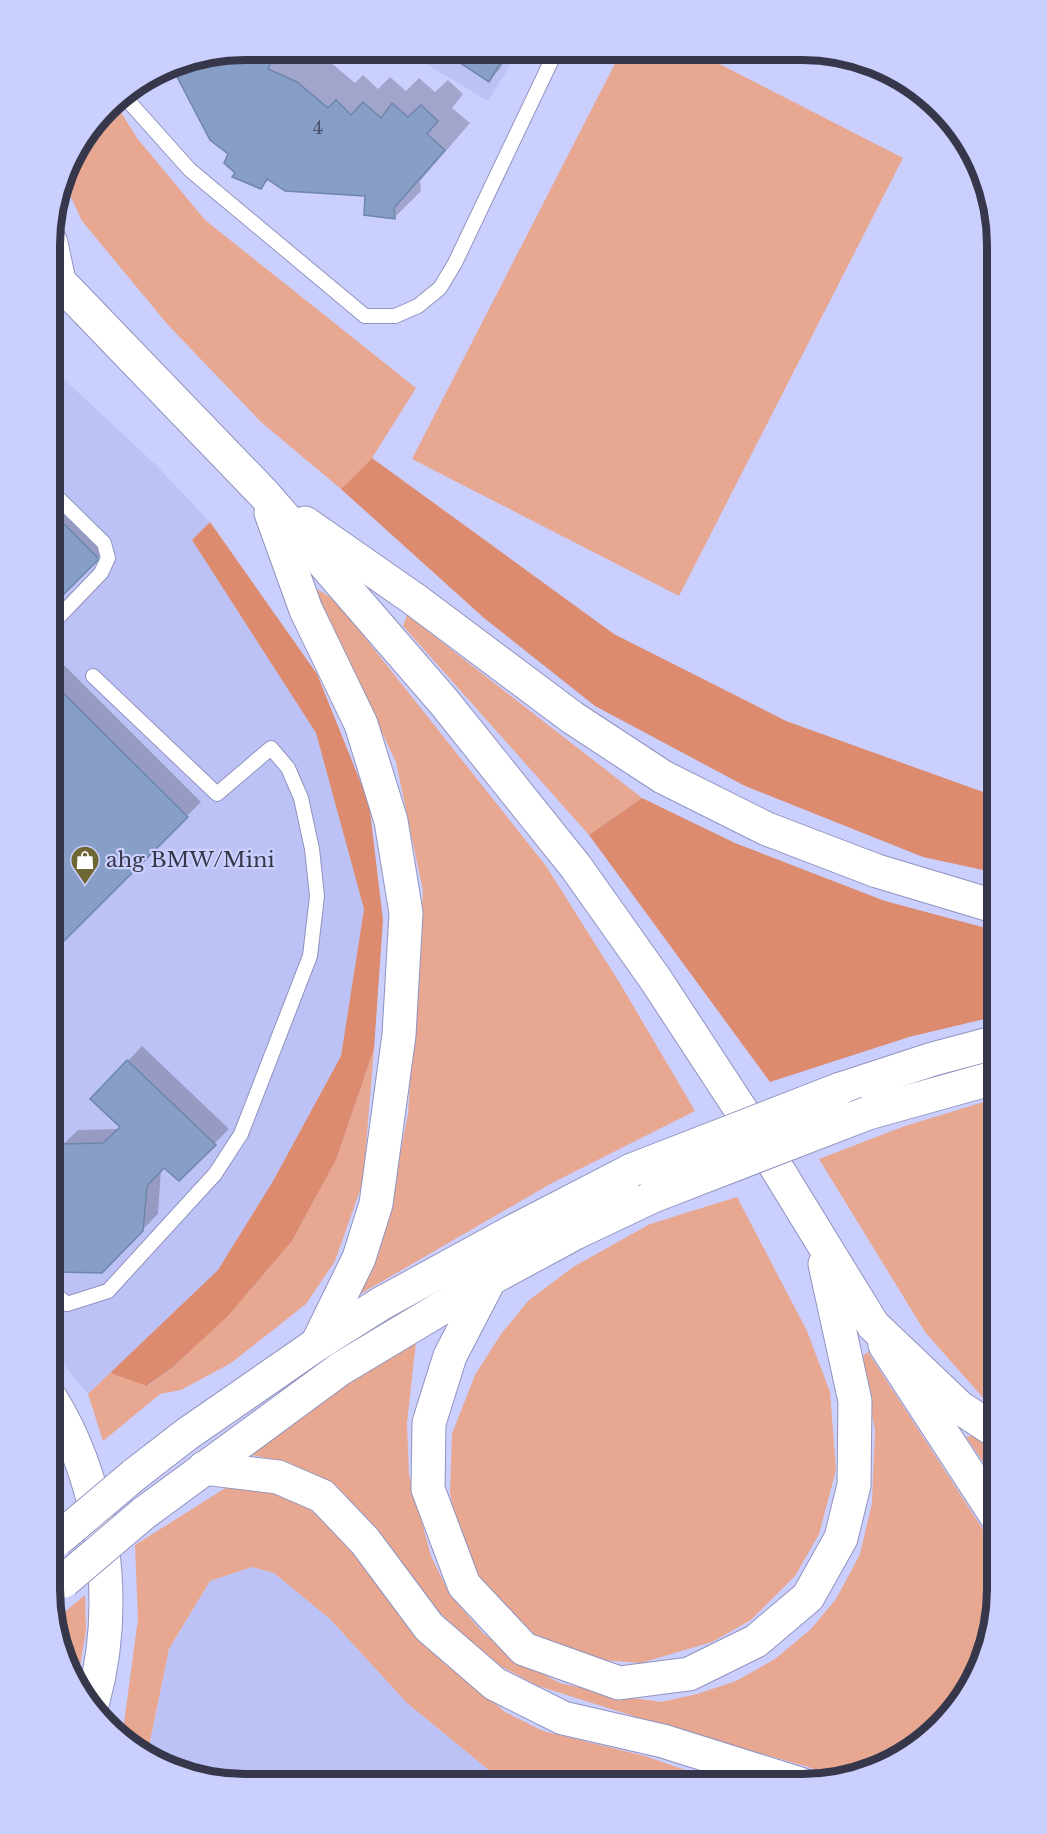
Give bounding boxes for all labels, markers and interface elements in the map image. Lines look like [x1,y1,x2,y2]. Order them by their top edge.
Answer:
house number: 4 [313,117,323,139]
shop icon: ahg BMW/Mini [69,844,101,886]
place label: ahg BMW/Mini [106,847,275,873]

